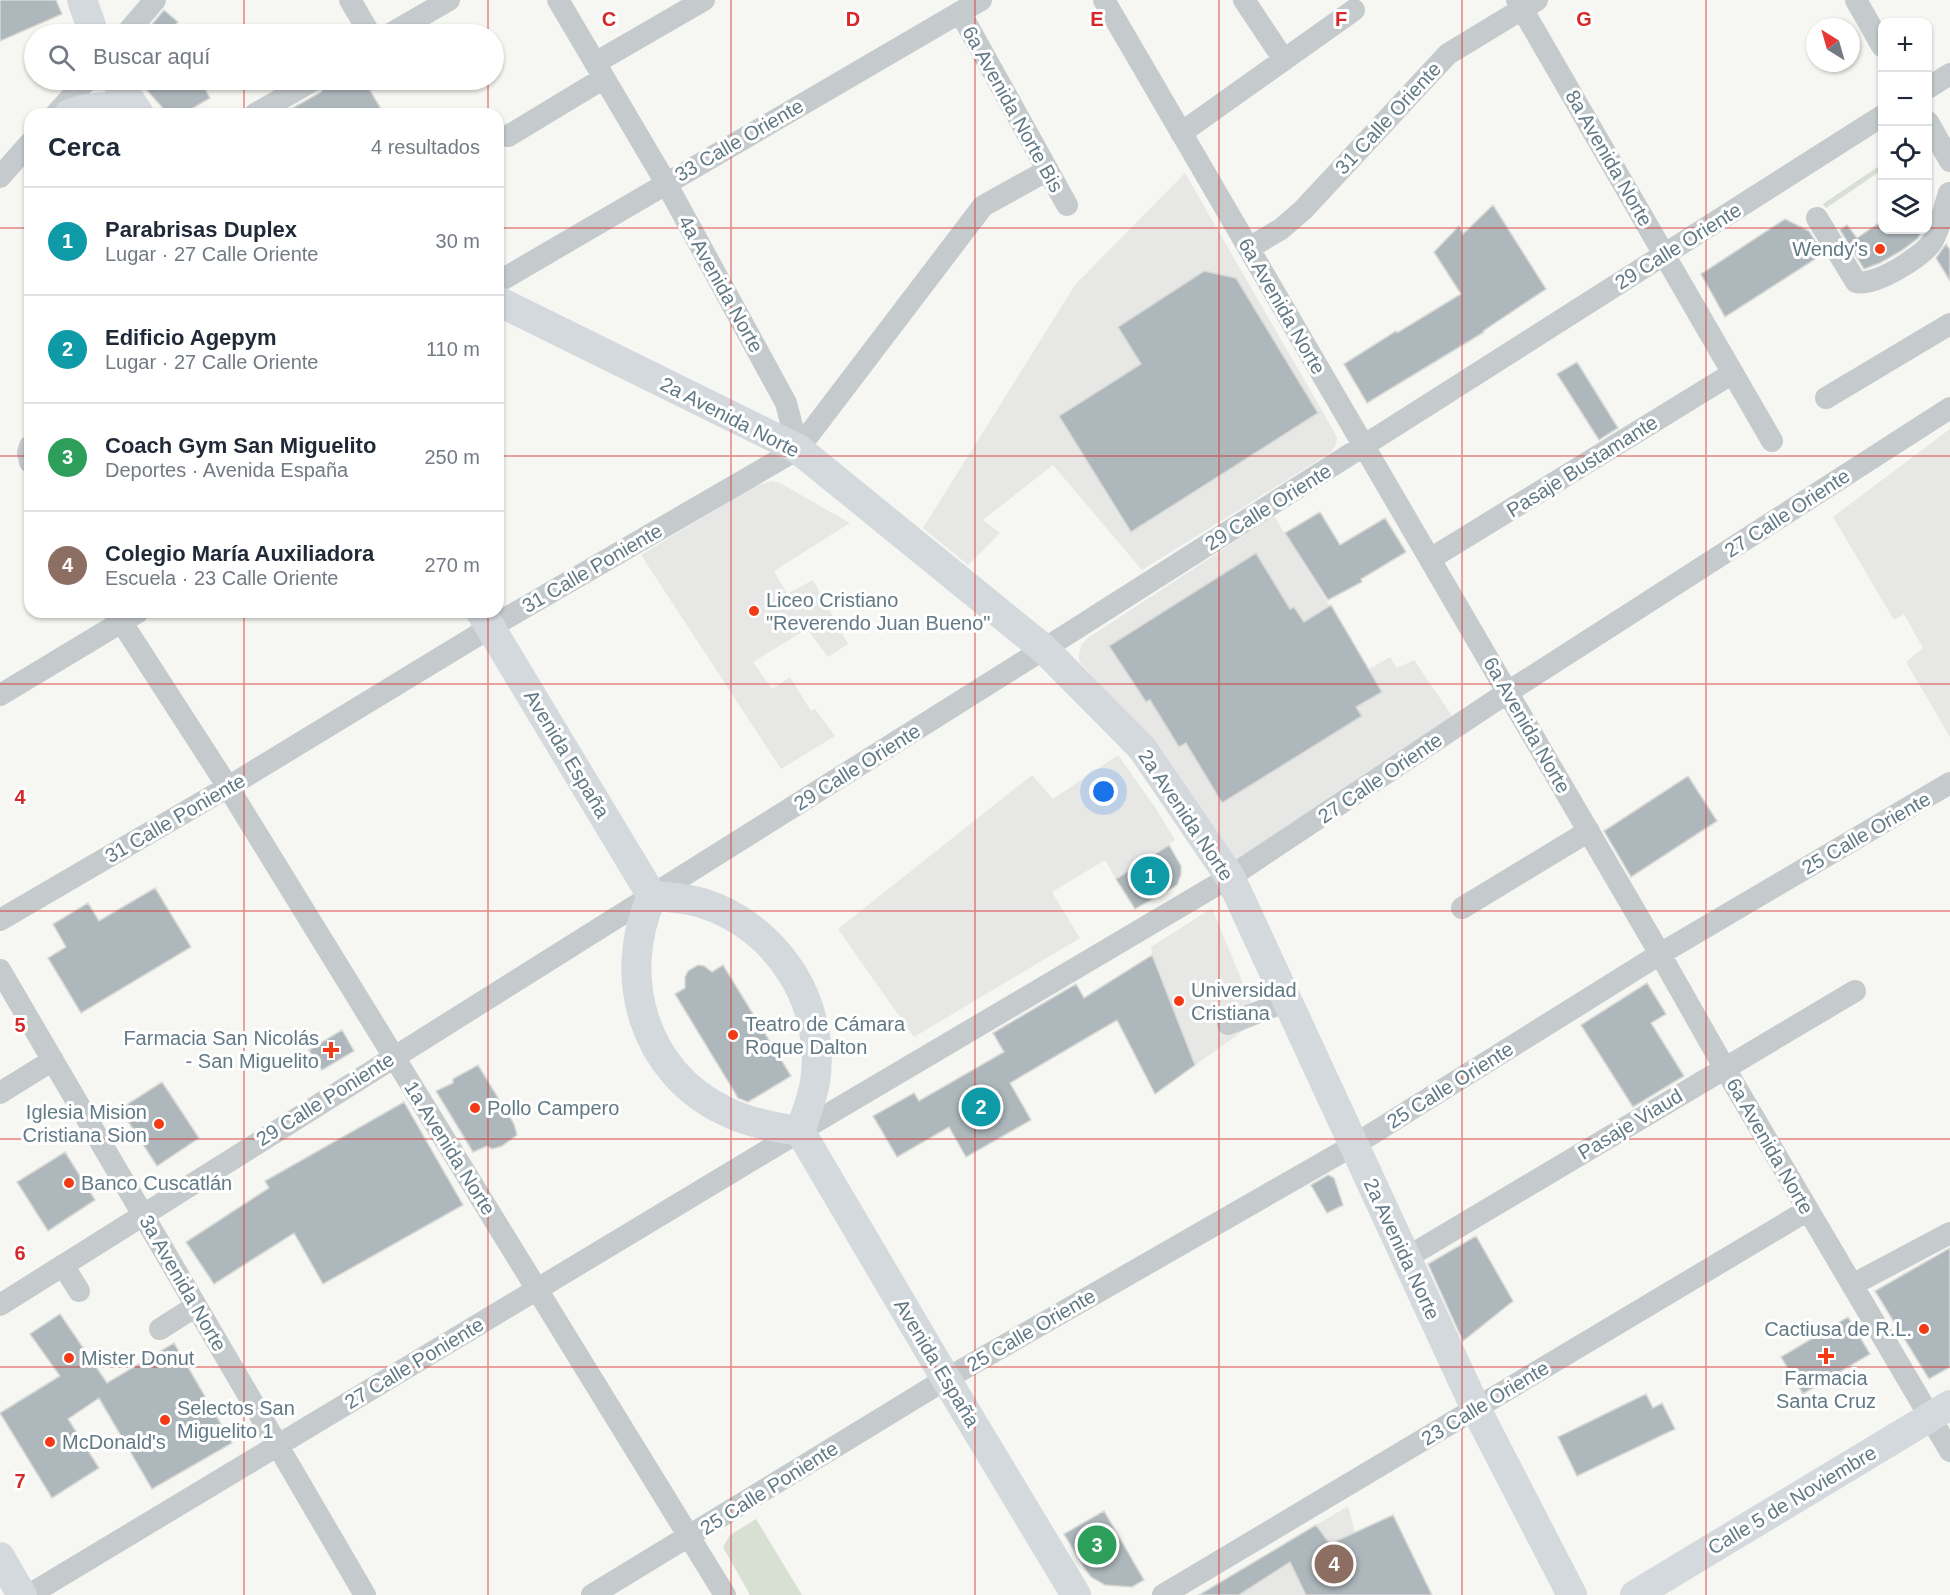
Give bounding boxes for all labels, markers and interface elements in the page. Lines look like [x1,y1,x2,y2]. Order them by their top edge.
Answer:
text: C [602,8,616,30]
text: D [846,8,860,30]
text: E [1090,8,1104,30]
text: F [1335,8,1347,30]
text: G [1576,8,1592,30]
north arrow [1806,18,1860,72]
map controls [1878,18,1932,234]
button: + [1878,18,1932,72]
street label: 6a Avenida Norte Bis [958,22,1068,196]
search box [24,24,504,90]
icon: search [45,41,78,74]
text: Buscar aquí [93,44,210,69]
street label: 31 Calle Oriente [1331,58,1445,178]
button: − [1878,72,1932,126]
street label: 8a Avenida Norte [1561,86,1657,230]
street label: 33 Calle Oriente [671,94,807,186]
button: locate [1878,126,1932,180]
text: Cerca [48,132,120,162]
text: 4 resultados [371,136,480,158]
button: layers [1878,180,1932,234]
street label: 29 Calle Oriente [1611,198,1745,294]
street label: 4a Avenida Norte [674,212,768,356]
text: Parabrisas Duplex [105,217,297,242]
text: 1 [62,230,73,252]
text: 30 m [436,230,480,252]
street label: 6a Avenida Norte [1234,234,1330,378]
place label: Wendy's [1792,238,1868,260]
marker: Wendy's [1873,242,1887,256]
text: Lugar · 27 Calle Oriente [105,243,318,265]
text: Edificio Agepym [105,325,277,350]
text: 2 [62,338,73,360]
text: 110 m [426,338,480,360]
text: Lugar · 27 Calle Oriente [105,351,318,373]
street label: 2a Avenida Norte [657,372,803,462]
street label: Pasaje Bustamante [1503,411,1661,521]
text: Coach Gym San Miguelito [105,433,376,458]
text: 3 [62,446,73,468]
text: 250 m [424,446,480,468]
text: Deportes · Avenida España [105,459,348,481]
street label: 29 Calle Oriente [1201,459,1335,555]
street label: 27 Calle Oriente [1720,464,1854,562]
street label: 31 Calle Poniente [518,519,666,617]
text: Colegio María Auxiliadora [105,541,374,566]
text: 4 [62,554,73,576]
text: 270 m [424,554,480,576]
text: Escuela · 23 Calle Oriente [105,567,338,589]
place label: Liceo Cristiano "Reverendo Juan Bueno" [766,589,990,634]
marker: Liceo Cristiano "Reverendo Juan Bueno" [747,604,761,618]
street label: 6a Avenida Norte [1479,653,1575,797]
street label: Avenida España [520,686,614,823]
street label: 29 Calle Oriente [790,719,924,815]
street label: 27 Calle Oriente [1314,728,1446,828]
street label: 2a Avenida Norte [1134,745,1238,885]
street label: 31 Calle Poniente [101,769,249,867]
your location [1089,777,1118,806]
text: 4 [14,786,26,808]
street label: 25 Calle Oriente [1798,787,1934,879]
pin: 1 [1130,854,1170,898]
place label: Universidad Cristiana [1191,979,1297,1024]
marker: Universidad Cristiana [1172,994,1186,1008]
place label: Teatro de Cámara Roque Dalton [745,1013,906,1058]
text: 5 [14,1014,26,1036]
place label: Farmacia San Nicolás - San Miguelito [123,1027,319,1072]
marker: Teatro de Cámara Roque Dalton [726,1028,740,1042]
street label: 25 Calle Oriente [1383,1037,1517,1133]
marker: Farmacia San Nicolás - San Miguelito [324,1043,338,1057]
street label: 29 Calle Poniente [252,1048,398,1150]
street label: 6a Avenida Norte [1722,1074,1818,1218]
street label: 1a Avenida Norte [400,1077,500,1219]
pin: 2 [962,1084,1000,1130]
street label: Pasaje Viaud [1574,1084,1686,1164]
place label: Pollo Campero [487,1097,619,1119]
place label: Iglesia Mision Cristiana Sion [22,1101,147,1146]
marker: Pollo Campero [468,1101,482,1115]
marker: Iglesia Mision Cristiana Sion [152,1117,166,1131]
place label: Banco Cuscatlán [81,1172,232,1194]
street label: 2a Avenida Norte [1360,1175,1444,1323]
marker: Banco Cuscatlán [62,1176,76,1190]
street label: 3a Avenida Norte [135,1211,231,1355]
text: 6 [14,1242,26,1264]
street label: 25 Calle Oriente [963,1284,1099,1376]
street label: Avenida España [890,1295,984,1432]
street label: 27 Calle Poniente [341,1313,487,1413]
place label: Cactiusa de R.L. [1764,1318,1912,1340]
marker: Cactiusa de R.L. [1917,1322,1931,1336]
place label: Mister Donut [81,1347,195,1369]
marker: Farmacia Santa Cruz [1819,1349,1833,1363]
marker: Mister Donut [62,1351,76,1365]
street label: 23 Calle Oriente [1417,1356,1553,1450]
place label: Farmacia Santa Cruz [1776,1367,1876,1412]
place label: Selectos San Miguelito 1 [177,1397,295,1442]
marker: Selectos San Miguelito 1 [158,1413,172,1427]
place label: McDonald's [62,1431,166,1453]
marker: McDonald's [43,1435,57,1449]
street label: 25 Calle Poniente [696,1437,842,1539]
street label: Calle 5 de Noviembre [1704,1441,1880,1559]
text: 7 [14,1470,26,1492]
pin: 3 [1078,1522,1116,1568]
pin: 4 [1314,1542,1354,1586]

